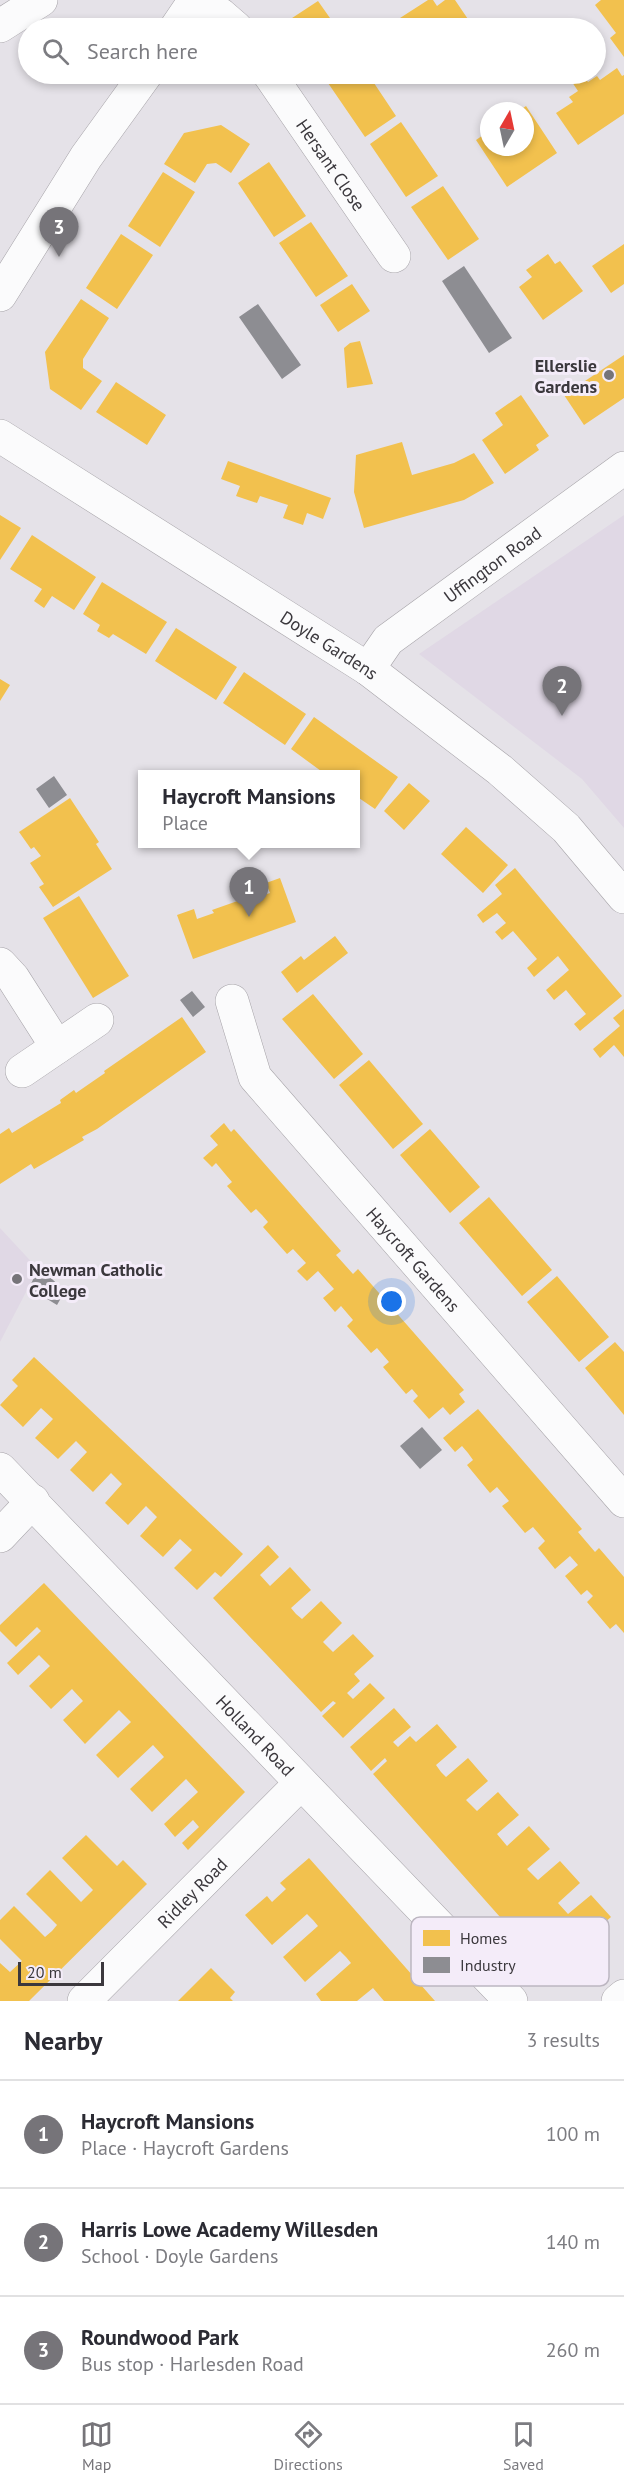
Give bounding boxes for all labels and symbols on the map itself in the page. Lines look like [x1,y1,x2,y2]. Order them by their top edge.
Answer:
north arrow [480,102,534,156]
street label: Hersant Close [292,114,371,215]
pin: 3 [40,208,78,257]
place label: Ellerslie Gardens [535,354,597,398]
marker: Ellerslie Gardens [602,368,616,382]
street label: Uffington Road [439,521,545,607]
street label: Doyle Gardens [276,605,383,684]
pin: 2 [542,666,582,716]
pin: 1 [230,868,268,917]
street label: Haycroft Gardens [362,1202,466,1316]
place label: Newman Catholic College [29,1258,163,1302]
marker: Newman Catholic College [10,1272,24,1286]
your location [377,1287,406,1316]
street label: Holland Road [211,1690,300,1780]
street label: Ridley Road [152,1853,232,1933]
legend [411,1917,609,1986]
text: Homes [460,1928,507,1948]
text: Industry [460,1955,516,1975]
scale bar [18,1959,104,1986]

